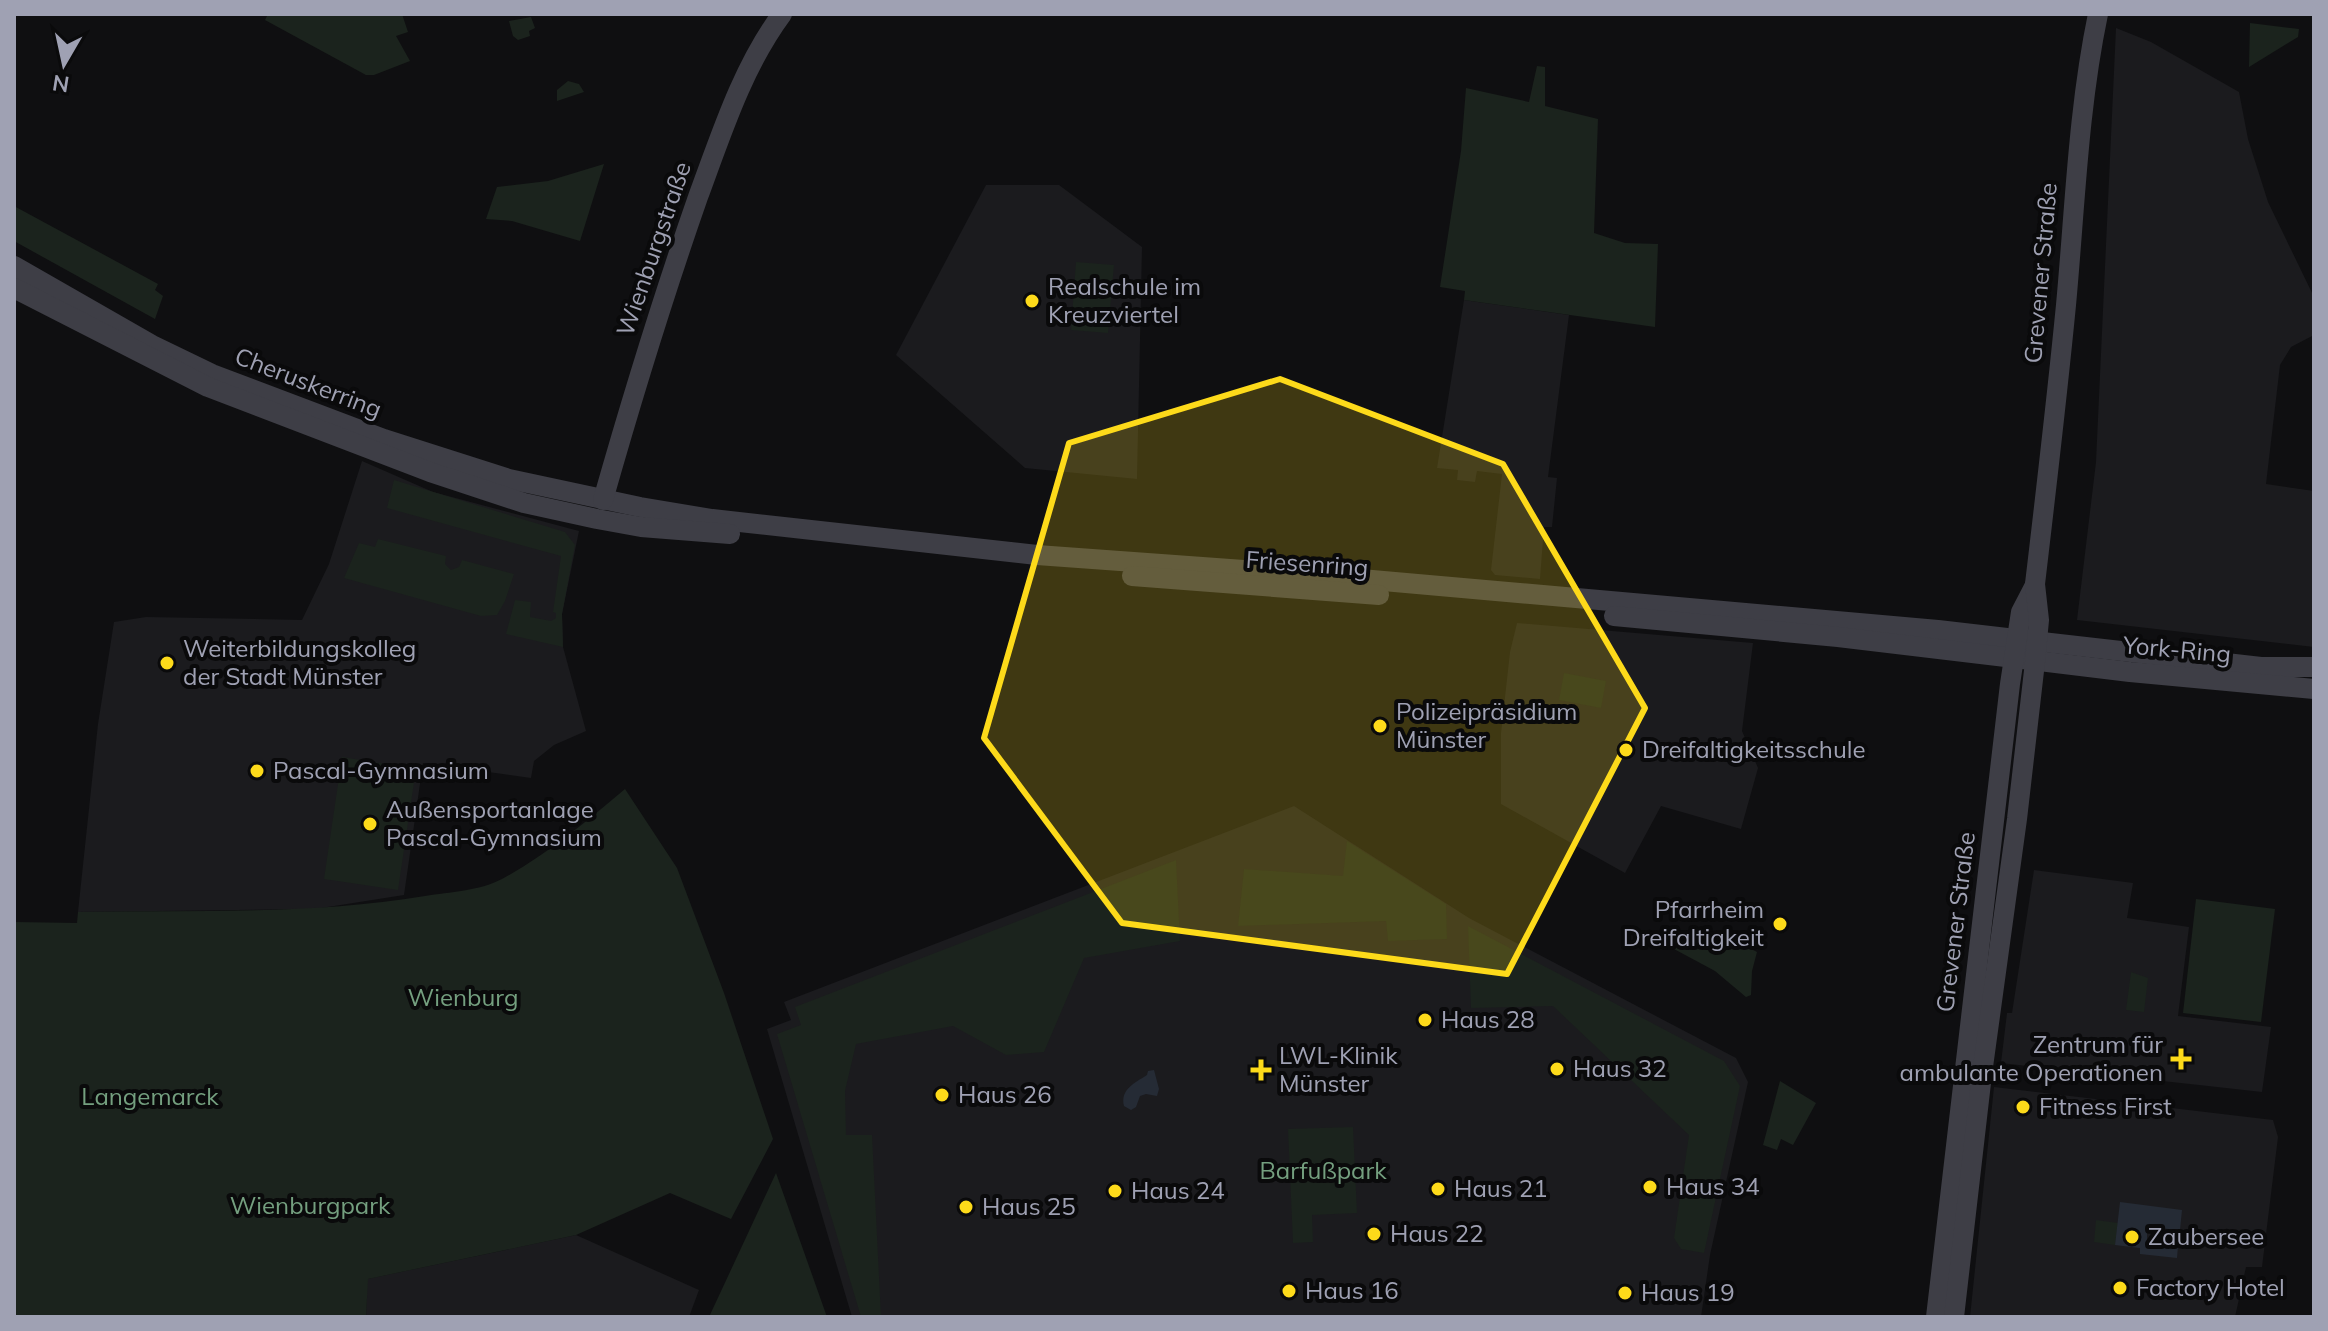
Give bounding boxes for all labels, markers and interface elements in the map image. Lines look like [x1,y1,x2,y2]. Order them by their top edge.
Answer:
north arrow [24,24,104,104]
text: N [50,69,71,99]
street label: Wienburgstraße [609,158,697,340]
street label: Grevener Straße [2017,181,2063,365]
place label: Realschule im Kreuzviertel [1048,271,1201,329]
marker: Realschule im Kreuzviertel [1023,292,1041,310]
street label: Cheruskerring [231,340,386,424]
street label: Friesenring [1245,544,1369,582]
street label: York-Ring [2121,629,2232,669]
place label: Weiterbildungskolleg der Stadt Münster [183,633,416,691]
marker: Weiterbildungskolleg der Stadt Münster [158,654,176,672]
place label: Polizeipräsidium Münster [1396,696,1577,754]
marker: Polizeipräsidium Münster [1371,717,1389,735]
place label: Dreifaltigkeitsschule [1642,734,1866,764]
marker: Dreifaltigkeitsschule [1617,741,1635,759]
place label: Pascal-Gymnasium [273,755,489,785]
marker: Pascal-Gymnasium [248,762,266,780]
place label: Außensportanlage Pascal-Gymnasium [386,794,602,852]
marker: Außensportanlage Pascal-Gymnasium [361,815,379,833]
street label: Grevener Straße [1929,830,1981,1014]
place label: Pfarrheim Dreifaltigkeit [1623,894,1764,952]
marker: Pfarrheim Dreifaltigkeit [1771,915,1789,933]
park label: Wienburg [408,982,518,1012]
place label: Haus 28 [1441,1004,1535,1034]
marker: Haus 28 [1416,1011,1434,1029]
place label: Zentrum für ambulante Operationen [1900,1029,2163,1087]
place label: LWL-Klinik Münster [1279,1040,1398,1098]
marker: Zentrum für ambulante Operationen [2170,1048,2192,1070]
place label: Haus 32 [1573,1053,1667,1083]
marker: LWL-Klinik Münster [1250,1059,1272,1081]
marker: Haus 32 [1548,1060,1566,1078]
place label: Haus 26 [958,1079,1052,1109]
park label: Langemarck [81,1081,219,1111]
marker: Haus 26 [933,1086,951,1104]
place label: Fitness First [2039,1091,2172,1121]
marker: Fitness First [2014,1098,2032,1116]
park label: Barfußpark [1259,1155,1387,1185]
place label: Haus 34 [1666,1171,1760,1201]
place label: Haus 21 [1454,1173,1548,1203]
place label: Haus 24 [1131,1175,1225,1205]
marker: Haus 34 [1641,1178,1659,1196]
marker: Haus 21 [1429,1180,1447,1198]
marker: Haus 24 [1106,1182,1124,1200]
park label: Wienburgpark [230,1190,391,1220]
place label: Haus 25 [982,1191,1076,1221]
marker: Haus 25 [957,1198,975,1216]
place label: Haus 22 [1390,1218,1484,1248]
place label: Zaubersee [2148,1221,2264,1251]
marker: Haus 22 [1365,1225,1383,1243]
marker: Zaubersee [2123,1228,2141,1246]
place label: Factory Hotel [2136,1272,2285,1302]
place label: Haus 16 [1305,1275,1399,1305]
place label: Haus 19 [1641,1277,1735,1307]
marker: Factory Hotel [2111,1279,2129,1297]
marker: Haus 16 [1280,1282,1298,1300]
marker: Haus 19 [1616,1284,1634,1302]

